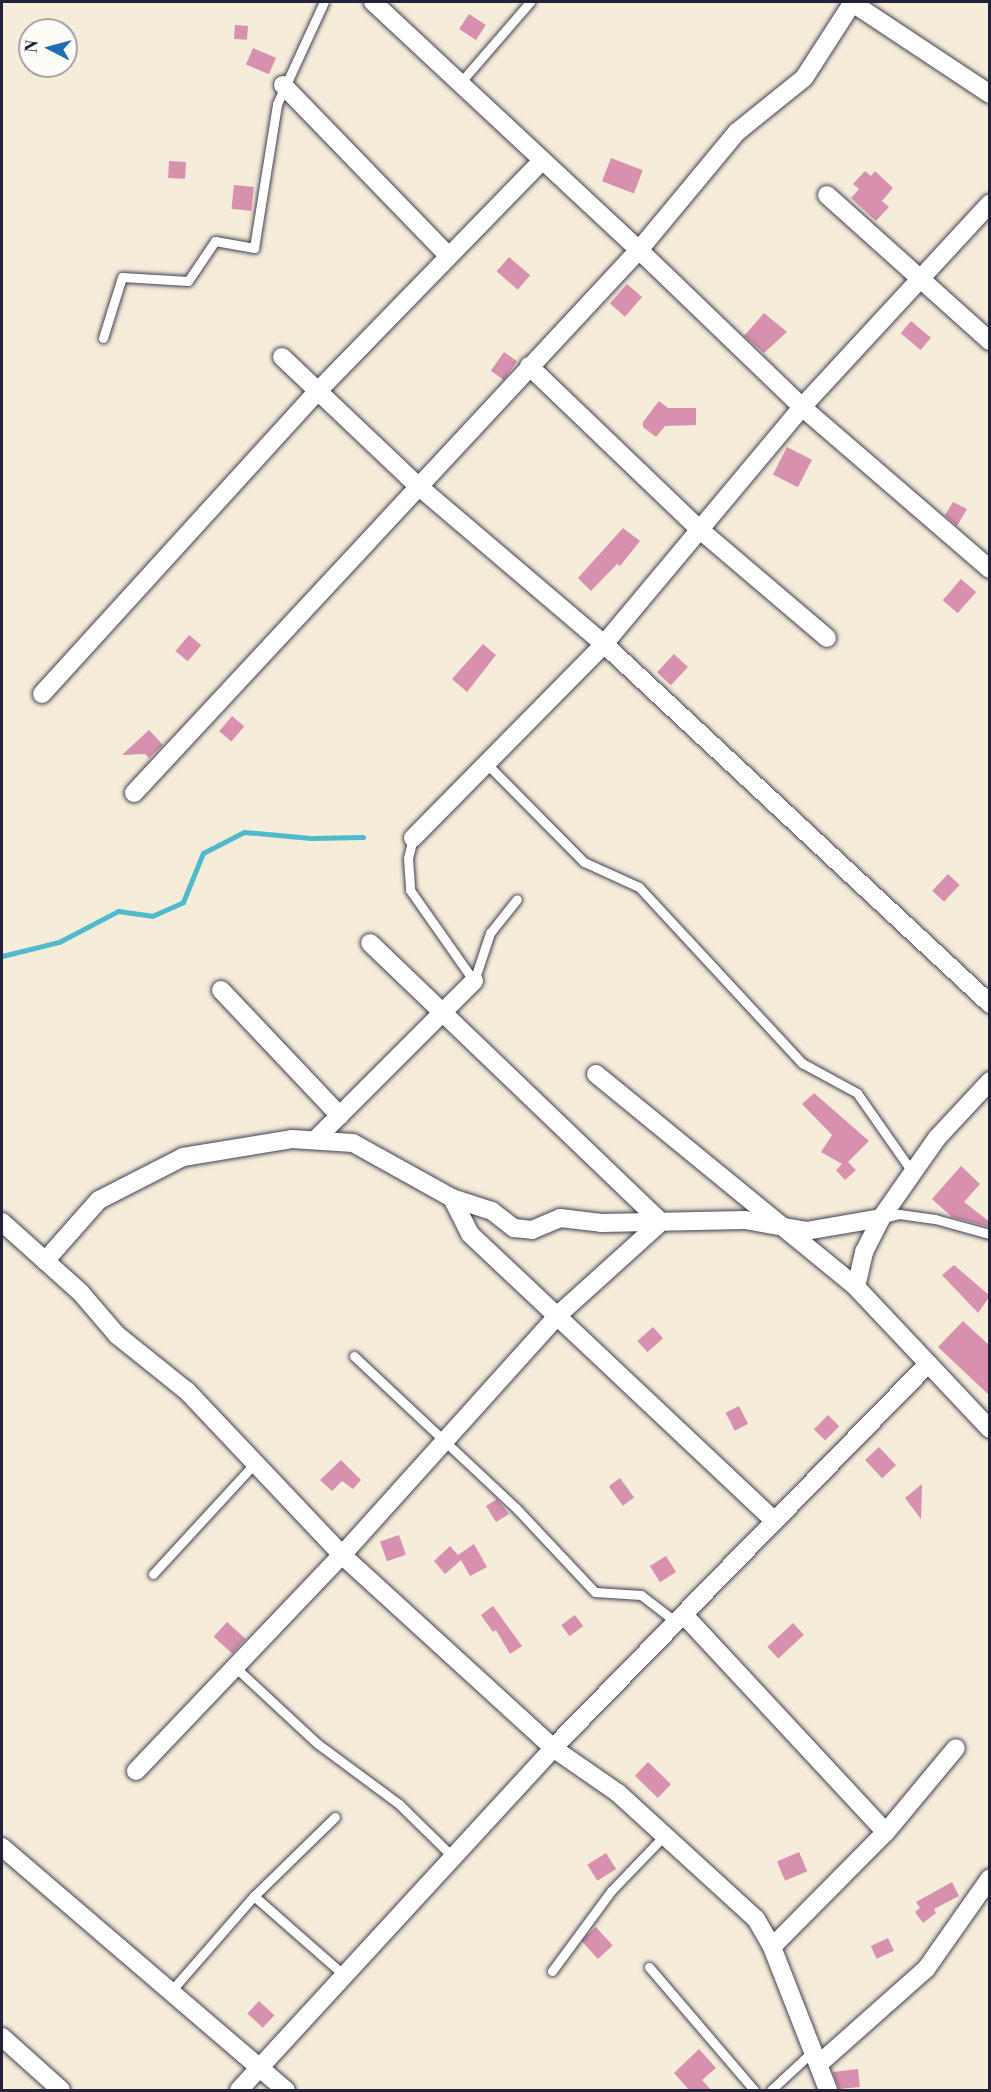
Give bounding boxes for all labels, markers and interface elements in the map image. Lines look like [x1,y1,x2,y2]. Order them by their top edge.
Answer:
north arrow [18,18,78,78]
text: N [21,39,43,54]

